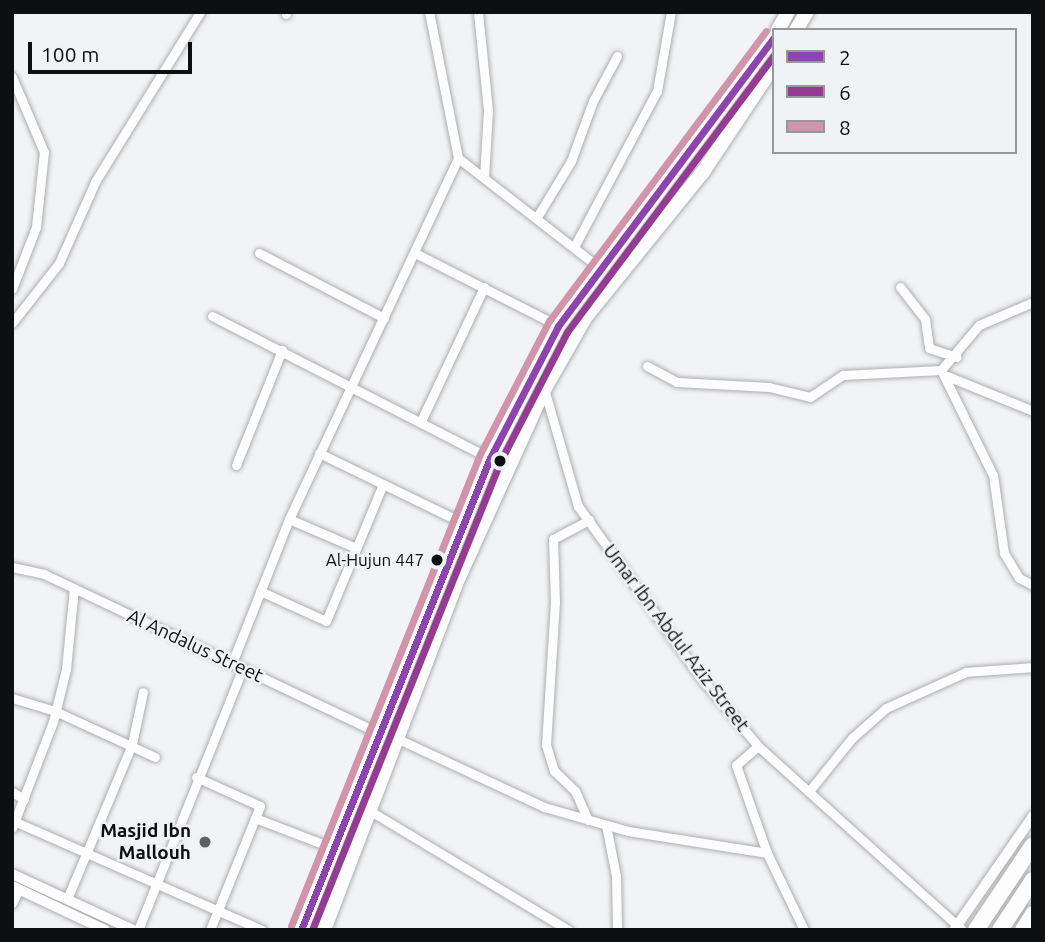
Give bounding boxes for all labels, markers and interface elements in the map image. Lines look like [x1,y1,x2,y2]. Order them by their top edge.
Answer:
scale bar [32,28,196,72]
legend [772,28,1017,154]
text: 100 m [41,42,99,66]
text: 2 [839,45,851,69]
text: 6 [839,80,851,104]
text: 8 [839,115,851,139]
unlabelled marker [493,454,507,468]
street label: Umar Ibn Abdul Aziz Street [598,540,754,736]
place label: Al-Hujun 447 [326,550,424,570]
marker: Al-Hujun 447 [430,553,444,567]
street label: Al Andalus Street [123,605,267,687]
place label: Masjid Ibn Mallouh [100,820,191,864]
marker: Masjid Ibn Mallouh [197,834,213,850]

